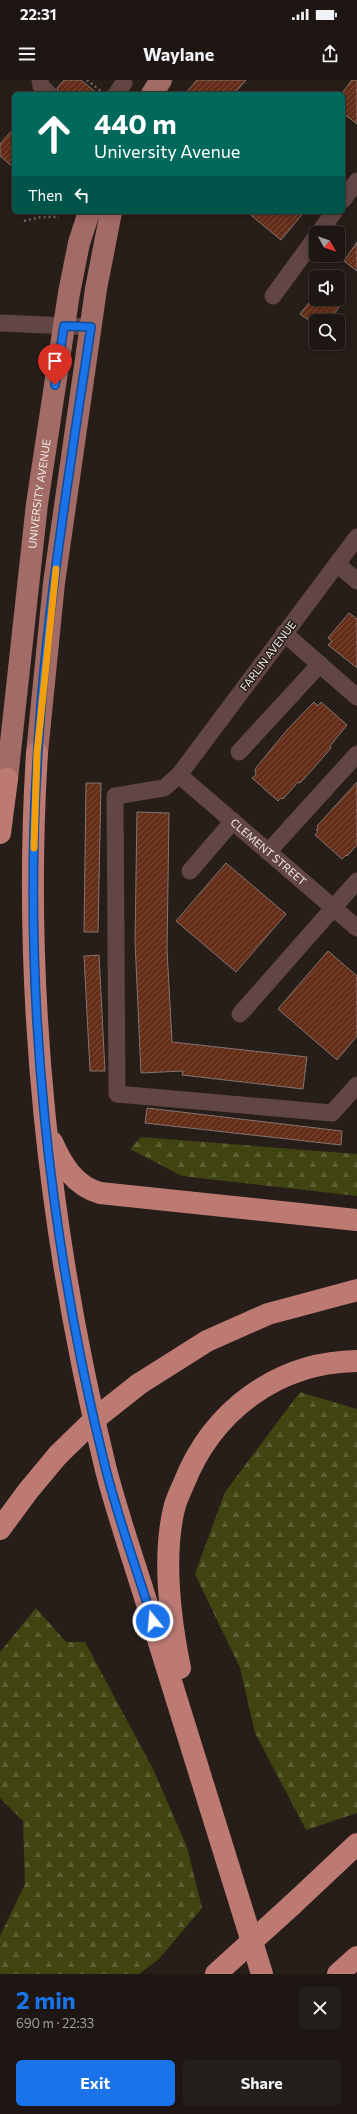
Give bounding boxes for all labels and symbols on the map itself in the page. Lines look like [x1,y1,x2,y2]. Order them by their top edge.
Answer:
north arrow [309,226,345,262]
pin [38,344,72,385]
street label: UNIVERSITY AVENUE [25,438,53,549]
street label: FARLIN AVENUE [237,618,298,693]
street label: CLEMENT STREET [228,815,309,888]
position arrow [132,1600,174,1642]

